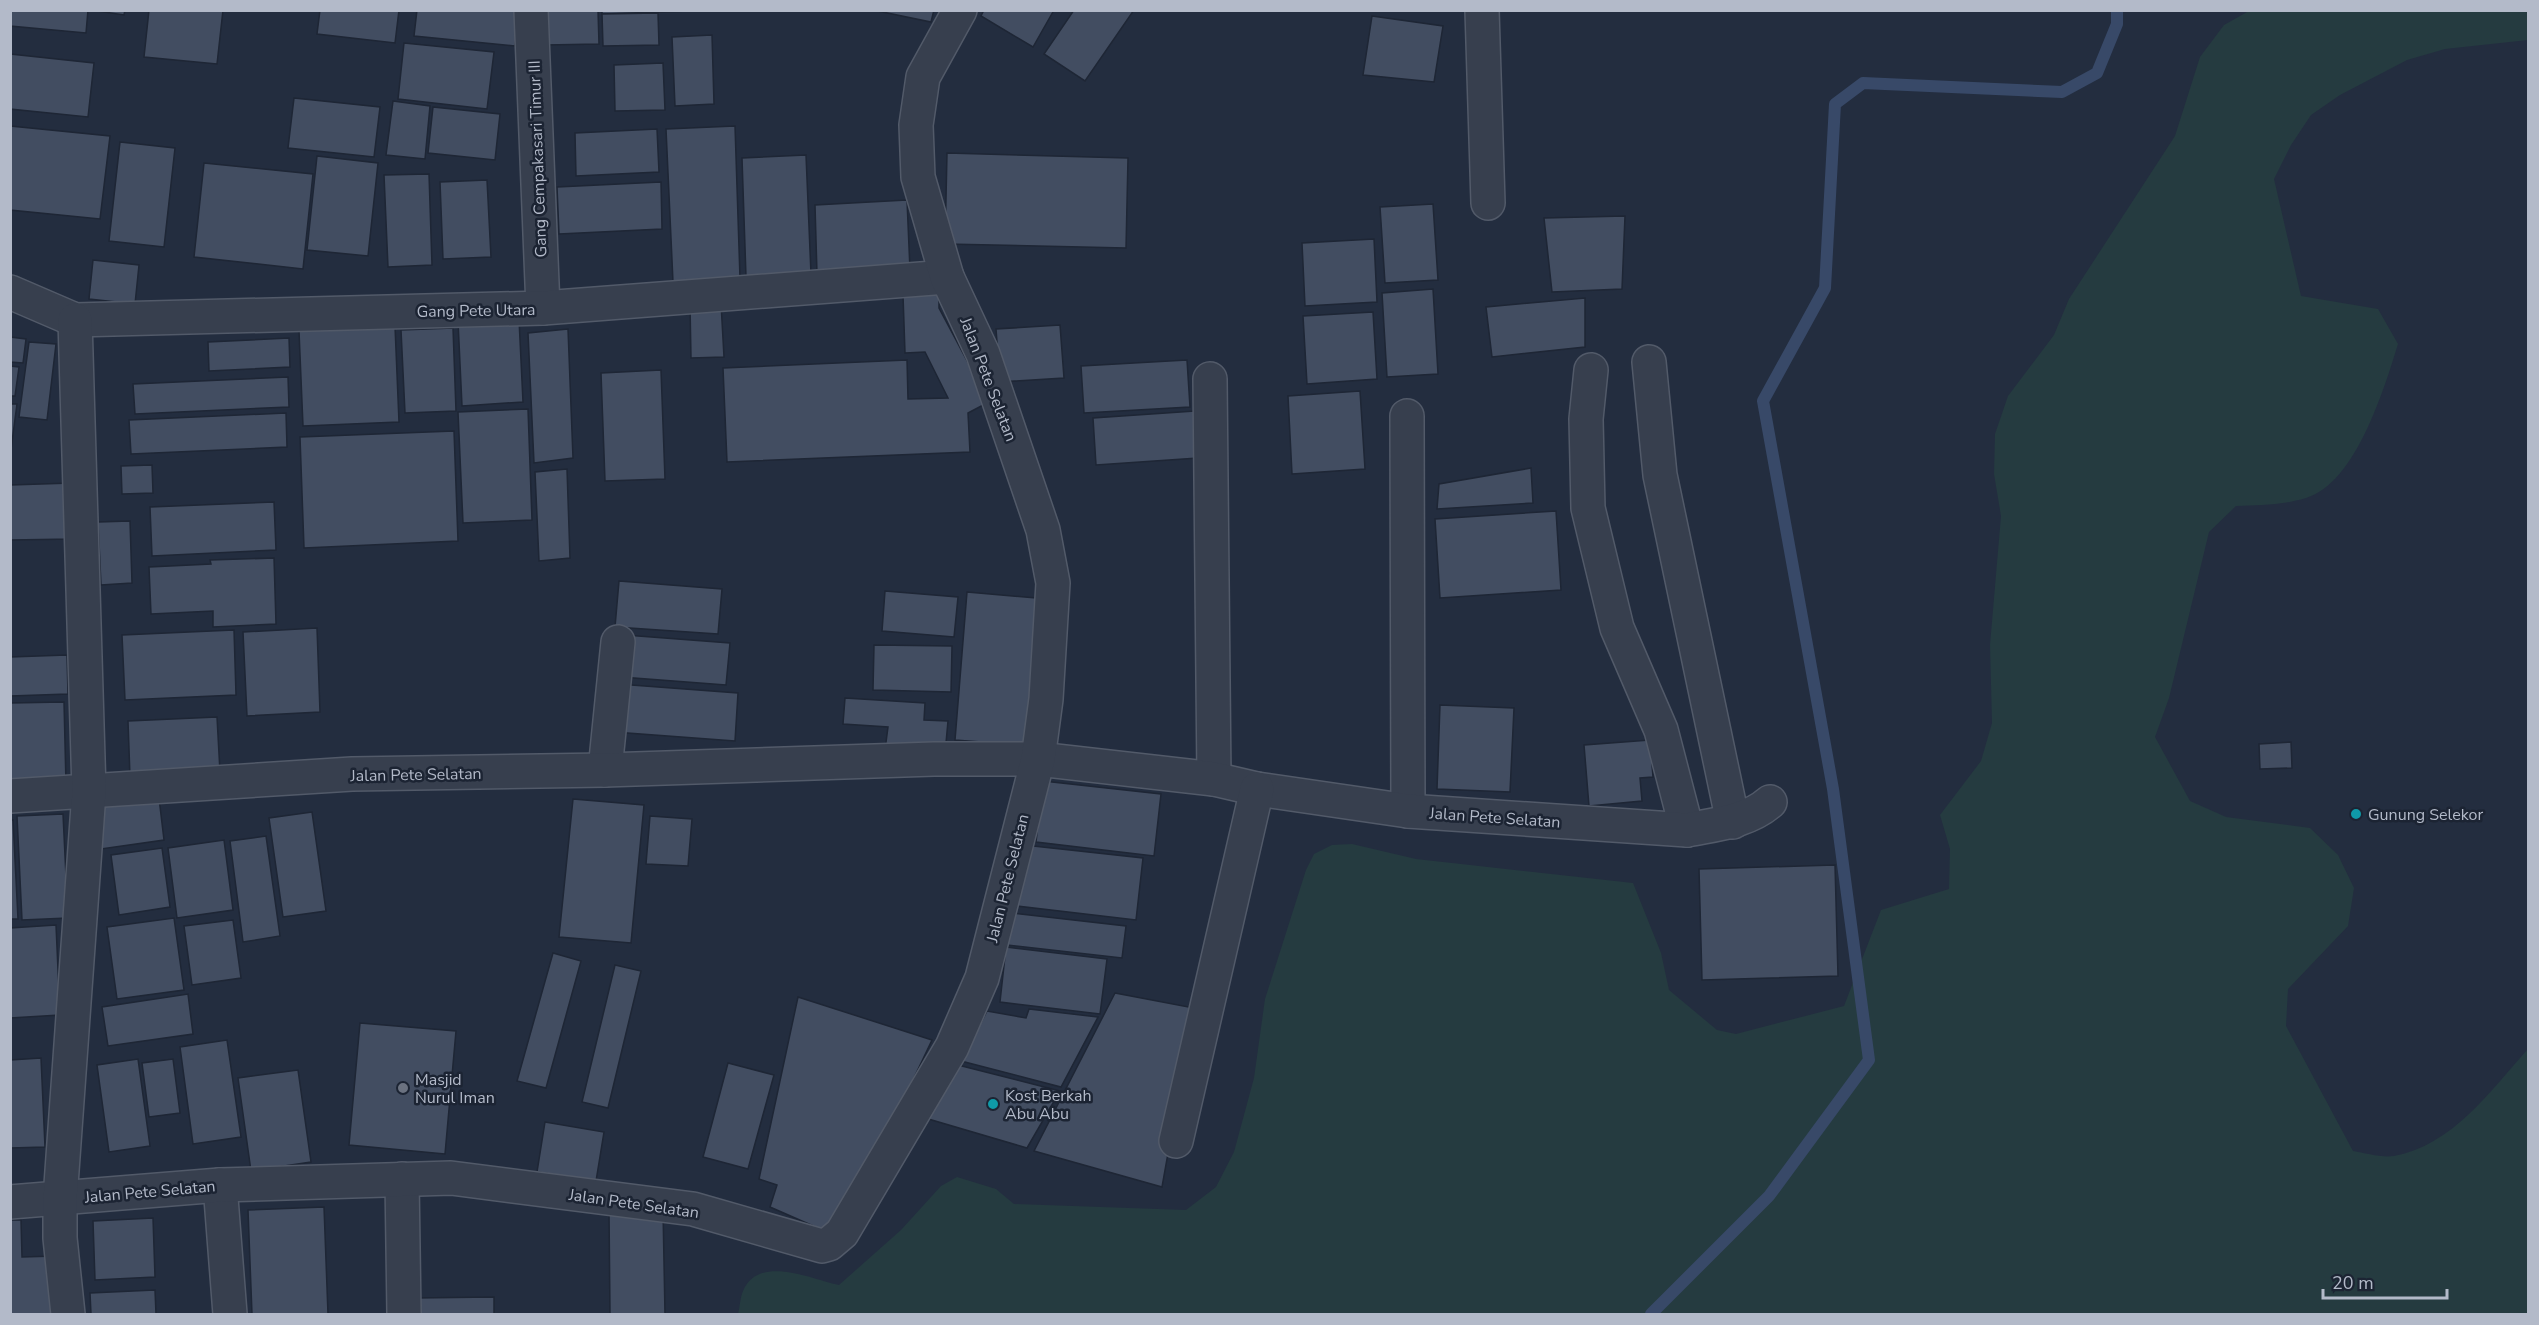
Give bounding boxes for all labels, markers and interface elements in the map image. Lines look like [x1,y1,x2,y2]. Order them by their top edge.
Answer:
street label: Gang Cempakasari Timur III [524,60,552,258]
street label: Gang Pete Utara [416,299,536,323]
street label: Jalan Pete Selatan [954,313,1022,445]
street label: Jalan Pete Selatan [349,763,482,787]
street label: Jalan Pete Selatan [1428,802,1561,834]
place label: Gunung Selekor [2368,804,2483,826]
marker: Gunung Selekor [2349,807,2363,821]
street label: Jalan Pete Selatan [981,812,1035,946]
place label: Masjid Nurul Iman [415,1069,495,1109]
marker: Masjid Nurul Iman [396,1081,410,1095]
place label: Kost Berkah Abu Abu [1005,1085,1092,1125]
marker: Kost Berkah Abu Abu [986,1097,1000,1111]
street label: Jalan Pete Selatan [83,1175,216,1209]
street label: Jalan Pete Selatan [566,1184,700,1224]
scale bar [2323,1262,2448,1300]
text: 20 m [2332,1271,2374,1295]

